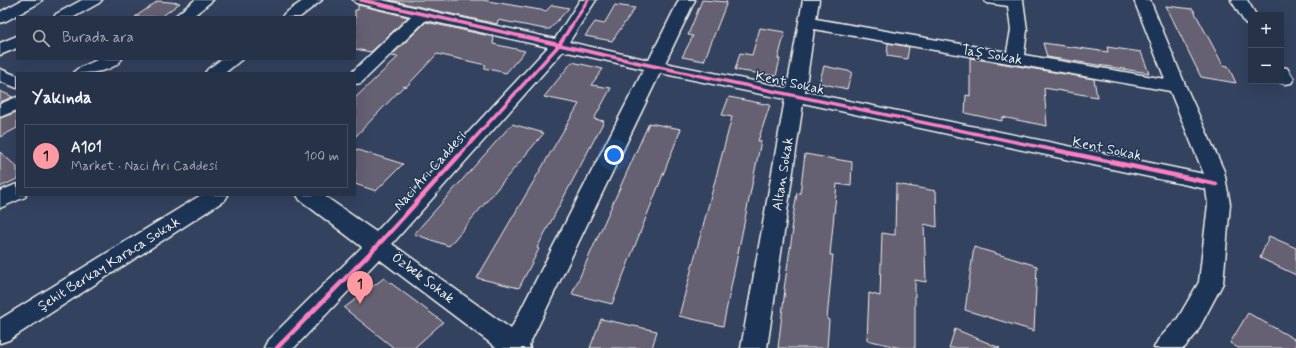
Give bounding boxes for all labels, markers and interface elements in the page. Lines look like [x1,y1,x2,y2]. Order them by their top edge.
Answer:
map controls [1248,12,1284,84]
button: + [1248,12,1284,48]
search box [16,16,356,60]
icon: search [30,27,52,49]
text: Burada ara [62,28,134,48]
street label: Taş Sokak [960,41,1024,69]
button: − [1248,48,1284,84]
street label: Kent Sokak [754,67,826,99]
text: Yakında [32,87,92,109]
street label: Naci Arı Caddesi [390,128,470,214]
street label: Kent Sokak [1071,133,1143,165]
street label: Altan Sokak [768,136,798,212]
text: A101 [71,138,102,158]
your location [604,145,624,165]
text: 1 [43,148,49,165]
text: 100 m [304,148,339,165]
text: Market · Naci Arı Caddesi [71,158,218,175]
street label: Şehit Berkay Karaca Sokak [34,213,184,315]
street label: Özbek Sokak [388,249,458,307]
pin: 1 [347,271,373,304]

